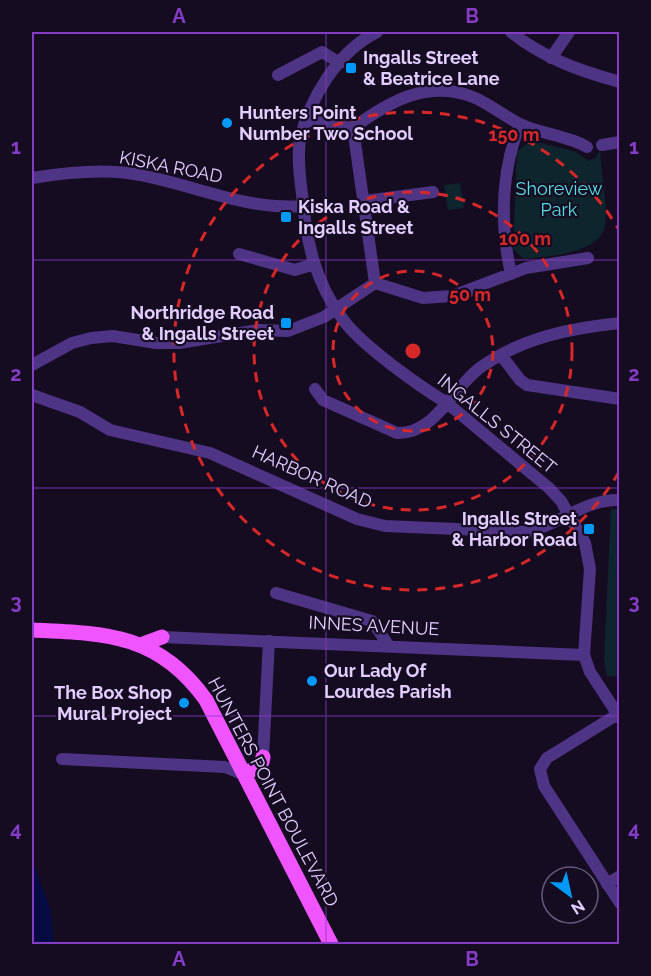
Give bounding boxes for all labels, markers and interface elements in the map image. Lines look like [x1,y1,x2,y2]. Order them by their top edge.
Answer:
text: A [172,4,186,28]
text: B [465,4,479,28]
place label: Ingalls Street & Beatrice Lane [363,47,500,89]
marker: Ingalls Street & Beatrice Lane [344,61,358,75]
place label: Hunters Point Number Two School [239,102,413,144]
marker: Hunters Point Number Two School [220,116,234,130]
text: 150 m [489,124,540,145]
text: 1 [11,135,21,159]
text: 1 [629,135,639,159]
street label: KISKA ROAD [118,146,225,187]
park label: Shoreview Park [516,178,603,220]
place label: Kiska Road & Ingalls Street [298,196,413,238]
marker: Kiska Road & Ingalls Street [279,210,293,224]
text: 100 m [499,228,551,249]
text: 50 m [449,284,491,305]
place label: Northridge Road & Ingalls Street [131,302,274,344]
marker: Northridge Road & Ingalls Street [279,316,293,330]
centre of rings [403,341,423,361]
text: 2 [10,362,22,386]
text: 2 [628,362,640,386]
street label: INGALLS STREET [434,369,561,478]
street label: HARBOR ROAD [249,441,375,512]
place label: Ingalls Street & Harbor Road [452,508,577,550]
marker: Ingalls Street & Harbor Road [582,522,596,536]
text: 3 [10,590,22,614]
text: 3 [628,590,640,614]
street label: INNES AVENUE [308,612,440,639]
place label: Our Lady Of Lourdes Parish [324,660,452,702]
street label: HUNTERS POINT BOULEVARD [204,674,343,910]
marker: Our Lady Of Lourdes Parish [305,674,319,688]
place label: The Box Shop Mural Project [54,682,172,724]
marker: The Box Shop Mural Project [177,696,191,710]
text: 4 [10,817,22,841]
text: 4 [628,817,640,841]
north arrow [540,865,600,925]
text: N [568,896,588,918]
text: A [172,947,186,971]
text: B [465,947,479,971]

